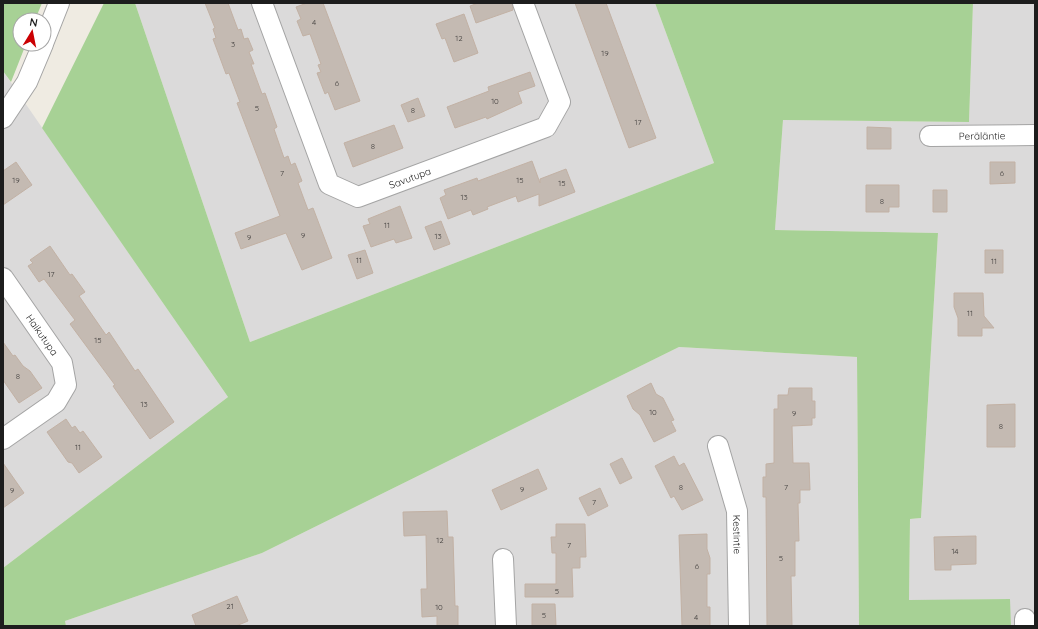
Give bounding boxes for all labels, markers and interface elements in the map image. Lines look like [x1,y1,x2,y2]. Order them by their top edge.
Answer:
north arrow [12,12,52,52]
text: N [29,15,39,30]
house number: 4 [312,17,316,27]
house number: 12 [455,33,463,43]
house number: 3 [231,39,235,49]
house number: 19 [601,48,609,58]
house number: 6 [335,78,340,88]
house number: 10 [491,96,499,106]
house number: 5 [255,103,259,113]
house number: 8 [411,105,415,115]
house number: 17 [634,117,642,127]
street label: Peräläntie [959,129,1006,142]
house number: 8 [371,141,375,151]
street label: Savutupa [387,164,433,191]
house number: 7 [280,168,284,178]
house number: 6 [1000,168,1005,178]
house number: 19 [12,175,20,185]
house number: 15 [516,175,524,185]
house number: 15 [558,178,566,188]
house number: 13 [460,192,468,202]
house number: 8 [880,196,884,206]
house number: 11 [384,220,390,230]
house number: 9 [301,230,306,240]
house number: 13 [434,231,442,241]
house number: 9 [247,232,252,242]
house number: 11 [356,255,362,265]
house number: 11 [991,256,997,266]
house number: 17 [47,269,55,279]
house number: 11 [967,308,973,318]
street label: Haikutupa [23,311,61,358]
house number: 15 [94,335,102,345]
house number: 8 [16,371,20,381]
house number: 13 [140,399,148,409]
house number: 10 [649,407,657,417]
house number: 9 [792,408,797,418]
house number: 8 [999,421,1003,431]
house number: 11 [75,442,81,452]
house number: 8 [679,482,683,492]
house number: 7 [784,482,788,492]
house number: 9 [520,484,525,494]
house number: 9 [10,485,15,495]
house number: 7 [592,497,596,507]
street label: Kestintie [731,514,744,554]
house number: 12 [436,535,444,545]
house number: 7 [567,540,571,550]
house number: 14 [951,546,959,556]
house number: 5 [779,553,783,563]
house number: 6 [695,561,700,571]
house number: 5 [555,586,559,596]
house number: 21 [226,601,234,611]
house number: 10 [435,602,443,612]
house number: 5 [542,610,546,620]
house number: 4 [694,612,698,622]

